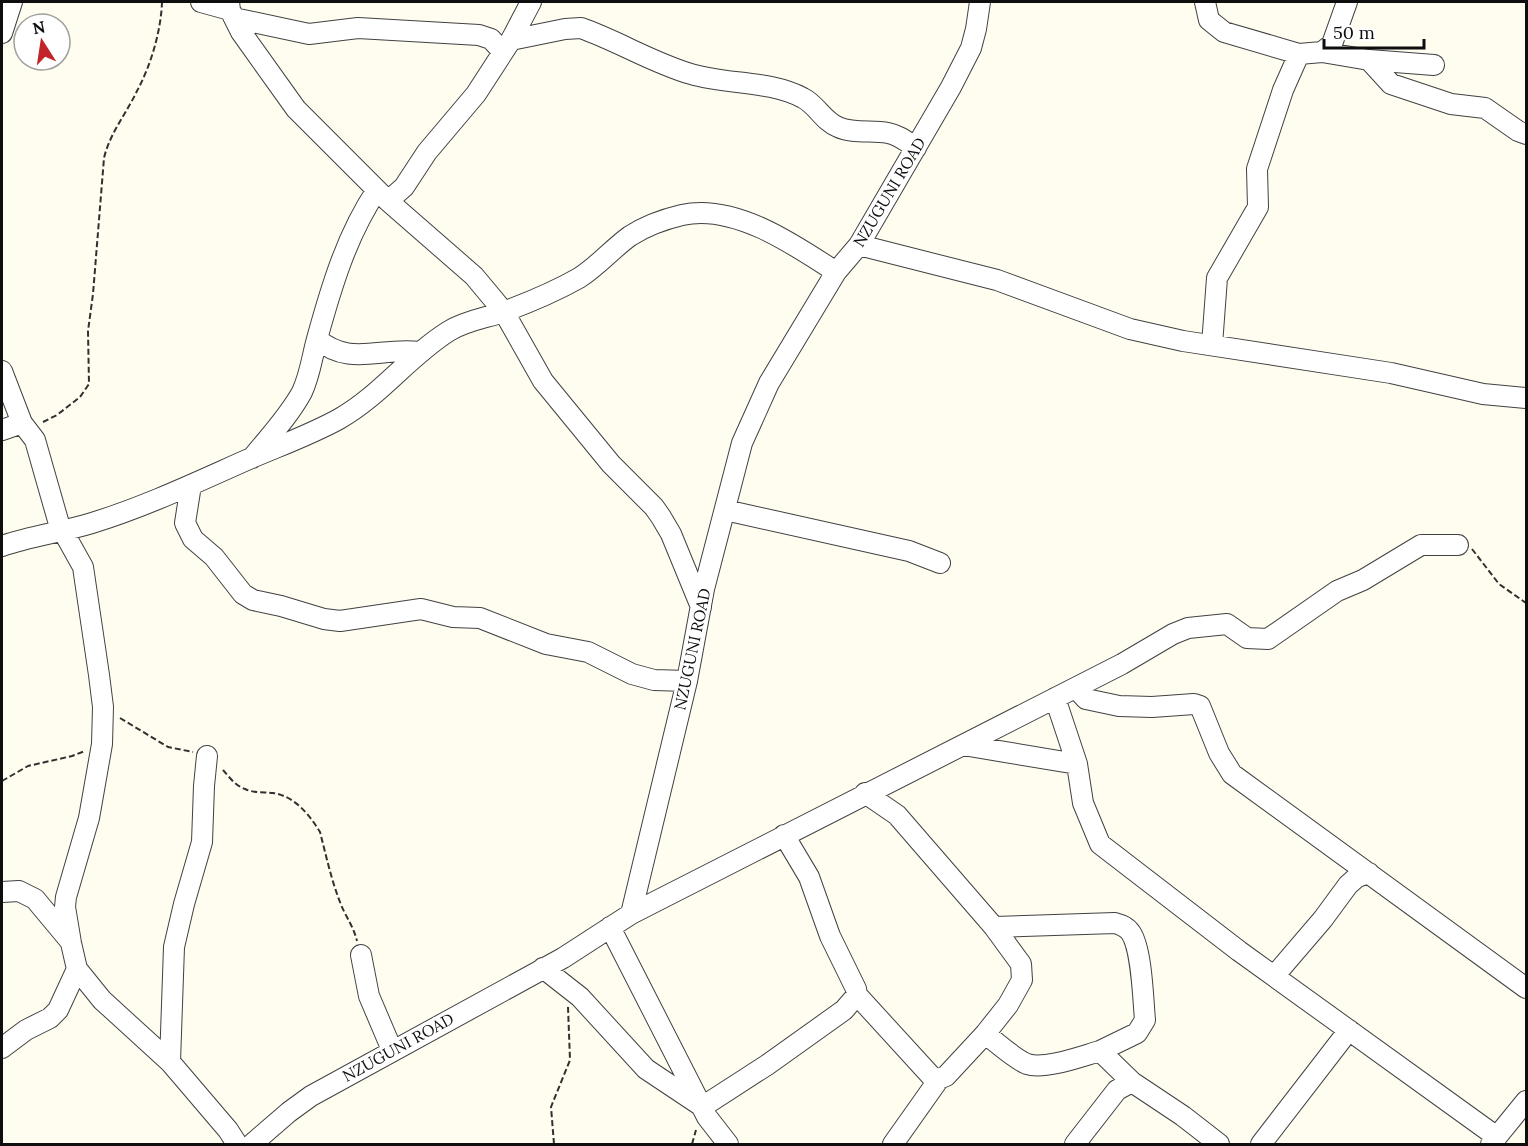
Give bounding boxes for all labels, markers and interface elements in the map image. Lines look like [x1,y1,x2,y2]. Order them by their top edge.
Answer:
north arrow [12,12,72,72]
scale bar [1324,12,1424,50]
text: N [31,16,47,38]
text: 50 m [1333,21,1375,44]
street label: NZUGUNI ROAD [848,134,930,250]
street label: NZUGUNI ROAD [669,586,715,712]
street label: NZUGUNI ROAD [339,1008,457,1086]

